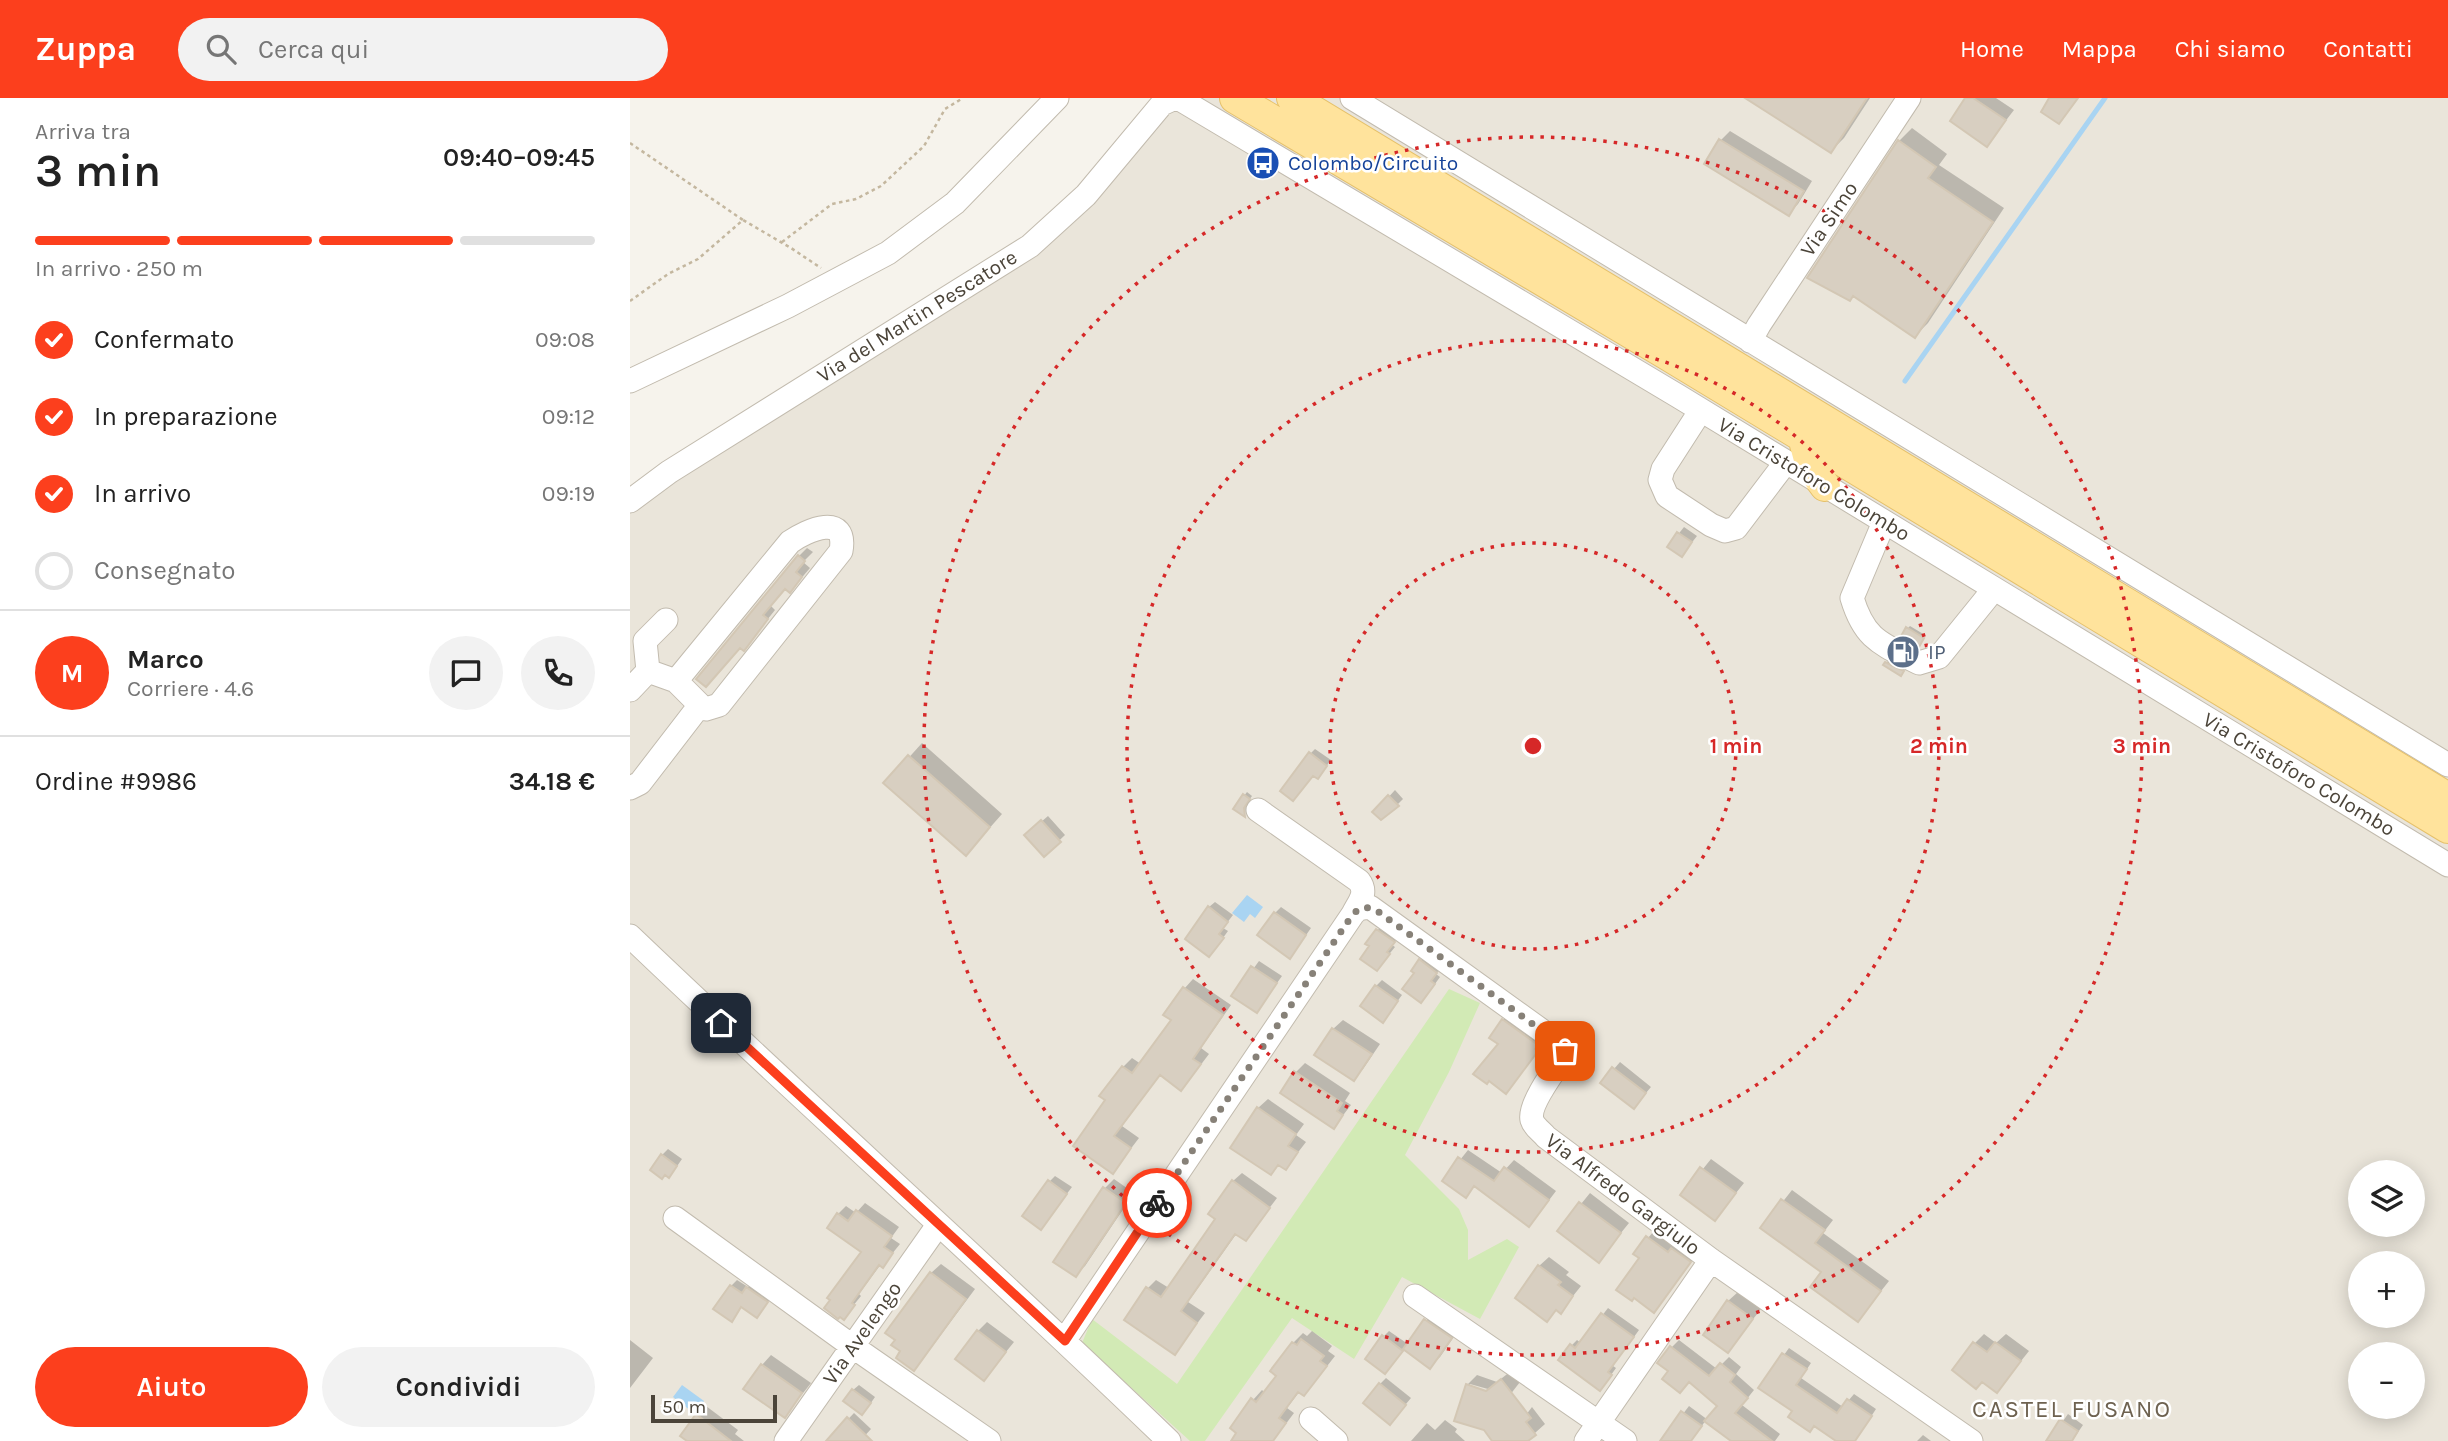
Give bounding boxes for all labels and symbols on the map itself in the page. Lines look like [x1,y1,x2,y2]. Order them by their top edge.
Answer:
bus stop icon: Colombo/Circuito [1244,144,1282,182]
place label: Colombo/Circuito [1288,151,1458,175]
street label: Via Simo [1795,177,1863,261]
street label: Via del Martin Pescatore [813,245,1021,387]
street label: Via Cristoforo Colombo [1714,412,1914,546]
fuel station icon: IP [1884,633,1922,671]
place label: IP [1928,640,1946,664]
street label: Via Cristoforo Colombo [2199,707,2399,841]
centre of rings [1521,734,1545,758]
text: 1 min [1710,734,1762,758]
text: 2 min [1910,734,1968,758]
text: 3 min [2113,734,2171,758]
pin [691,993,751,1053]
pin [1535,1021,1595,1081]
street label: Via Alfredo Gargiulo [1541,1128,1705,1260]
courier [1122,1168,1192,1238]
street label: Via Avelengo [818,1277,906,1389]
scale bar [651,1392,777,1424]
district label: CASTEL FUSANO [1972,1395,2172,1423]

